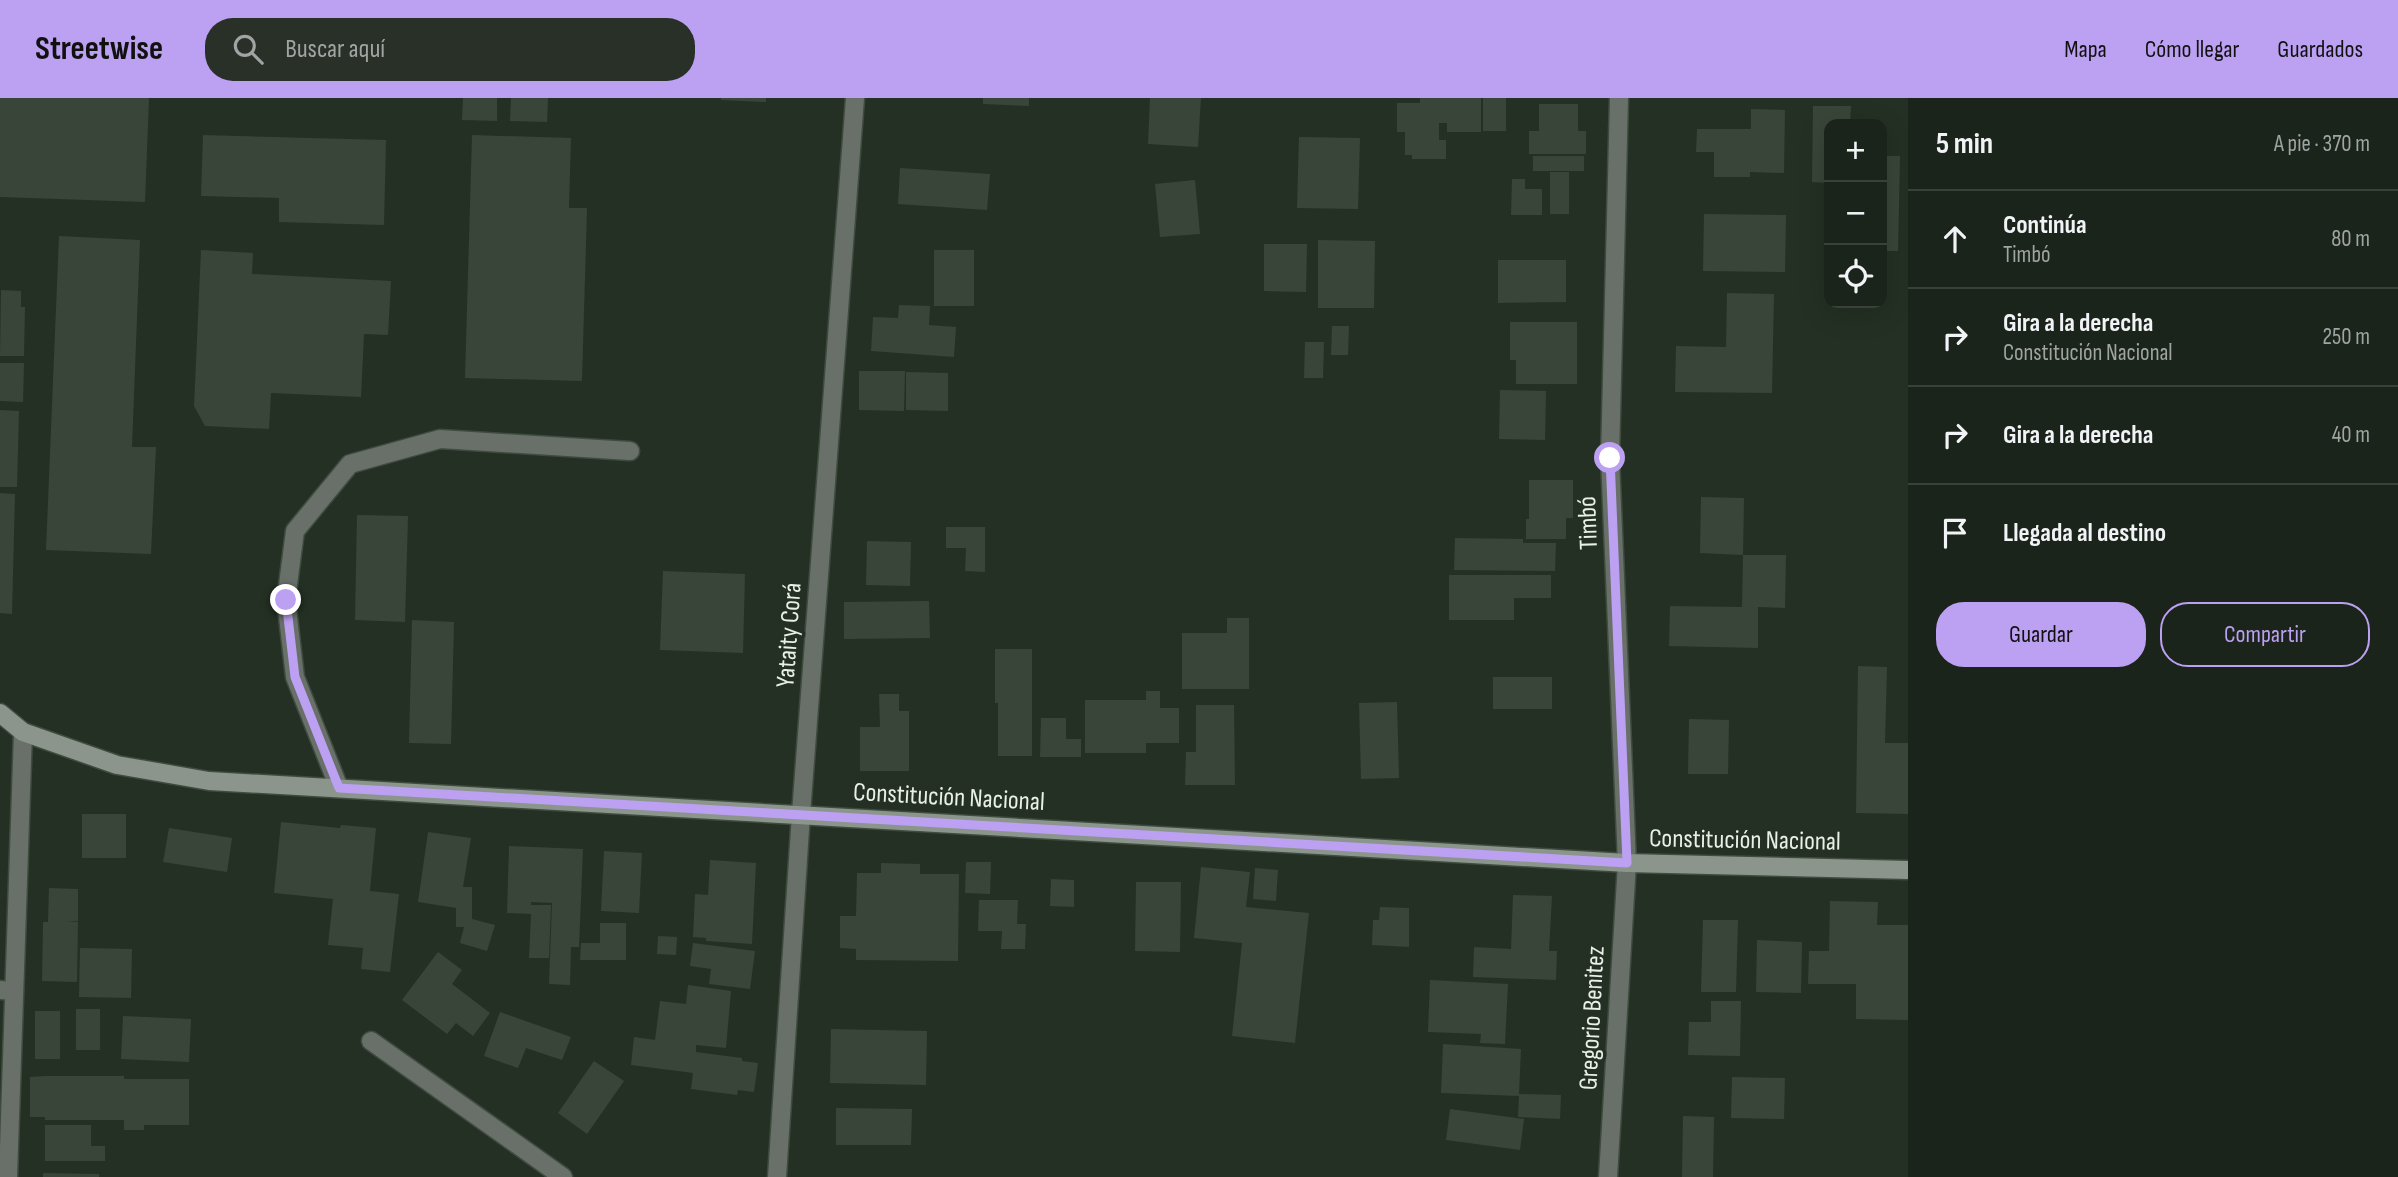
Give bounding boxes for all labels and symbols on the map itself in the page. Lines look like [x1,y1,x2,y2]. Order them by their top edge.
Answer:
route start [1594,442,1625,473]
street label: Timbó [1572,496,1605,550]
street label: Yataity Corá [770,582,809,688]
route end [270,584,301,615]
street label: Constitución Nacional [852,777,1045,818]
street label: Constitución Nacional [1649,823,1841,858]
street label: Gregorio Benitez [1573,945,1612,1091]

